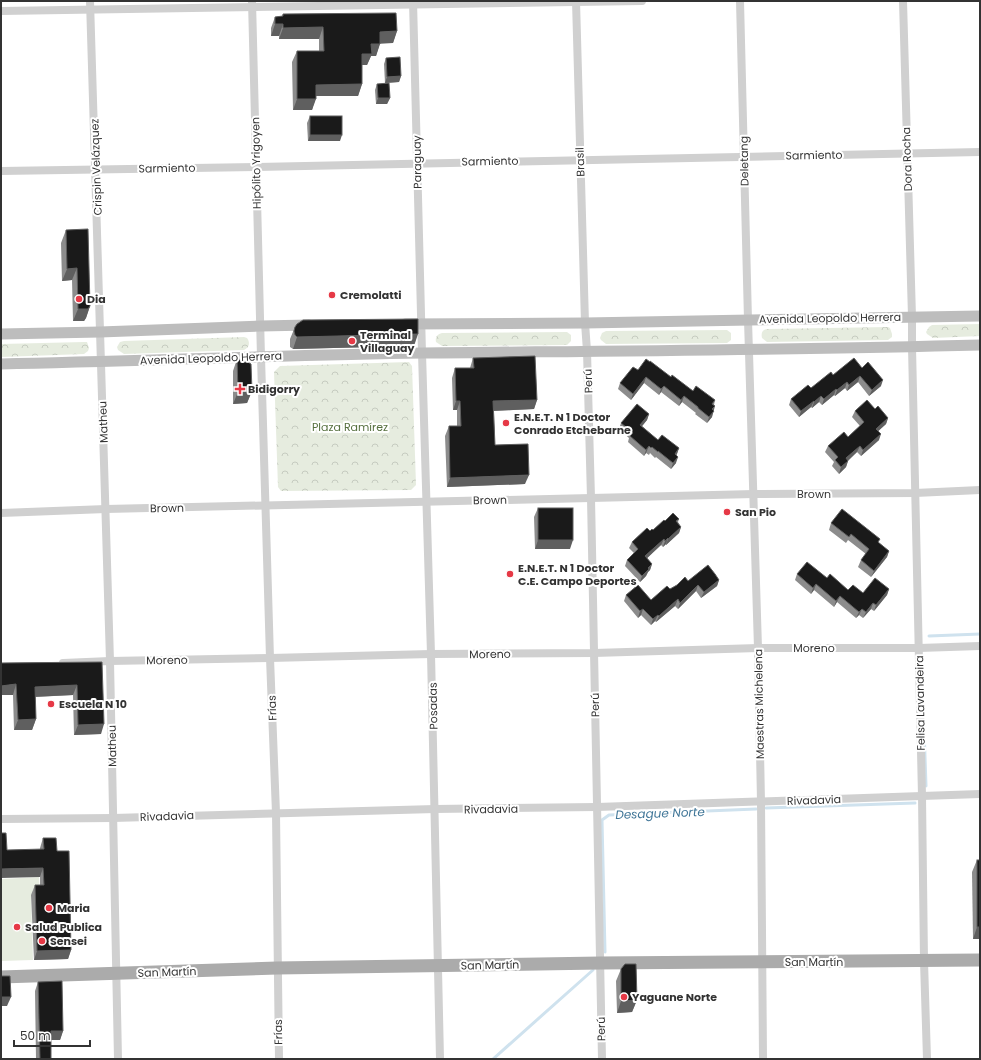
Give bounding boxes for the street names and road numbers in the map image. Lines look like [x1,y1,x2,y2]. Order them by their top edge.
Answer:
street label: Hipólito Yrigoyen [247,117,265,209]
street label: Crispin Velázquez [86,118,106,216]
street label: Dora Rocha [898,127,916,191]
street label: Paraguay [409,134,425,189]
street label: Deletang [736,136,752,186]
street label: Brasil [571,147,589,177]
street label: Sarmiento [785,147,843,163]
street label: Sarmiento [461,153,519,169]
street label: Sarmiento [138,160,196,176]
street label: Avenida Leopoldo Herrera [759,309,901,327]
street label: Avenida Leopoldo Herrera [140,348,282,368]
street label: Perú [580,369,596,393]
street label: Matheu [94,401,112,443]
street label: Brown [797,486,831,502]
street label: Brown [473,492,507,508]
street label: Brown [150,500,184,516]
street label: Moreno [793,640,835,656]
street label: Moreno [469,646,511,662]
street label: Maestras Michelena [750,649,768,759]
street label: Moreno [146,652,188,668]
street label: Felisa Lavandeira [911,655,929,751]
street label: Posadas [425,682,441,730]
street label: Perú [587,693,603,717]
street label: Frías [264,695,280,721]
street label: Matheu [104,725,120,767]
street label: Rivadavia [787,791,841,809]
street label: Rivadavia [464,801,518,817]
street label: Rivadavia [140,807,194,825]
street label: San Martín [785,954,843,970]
street label: San Martín [461,956,519,974]
street label: San Martín [137,963,197,981]
street label: Perú [593,1017,609,1041]
street label: Frías [270,1019,286,1045]

